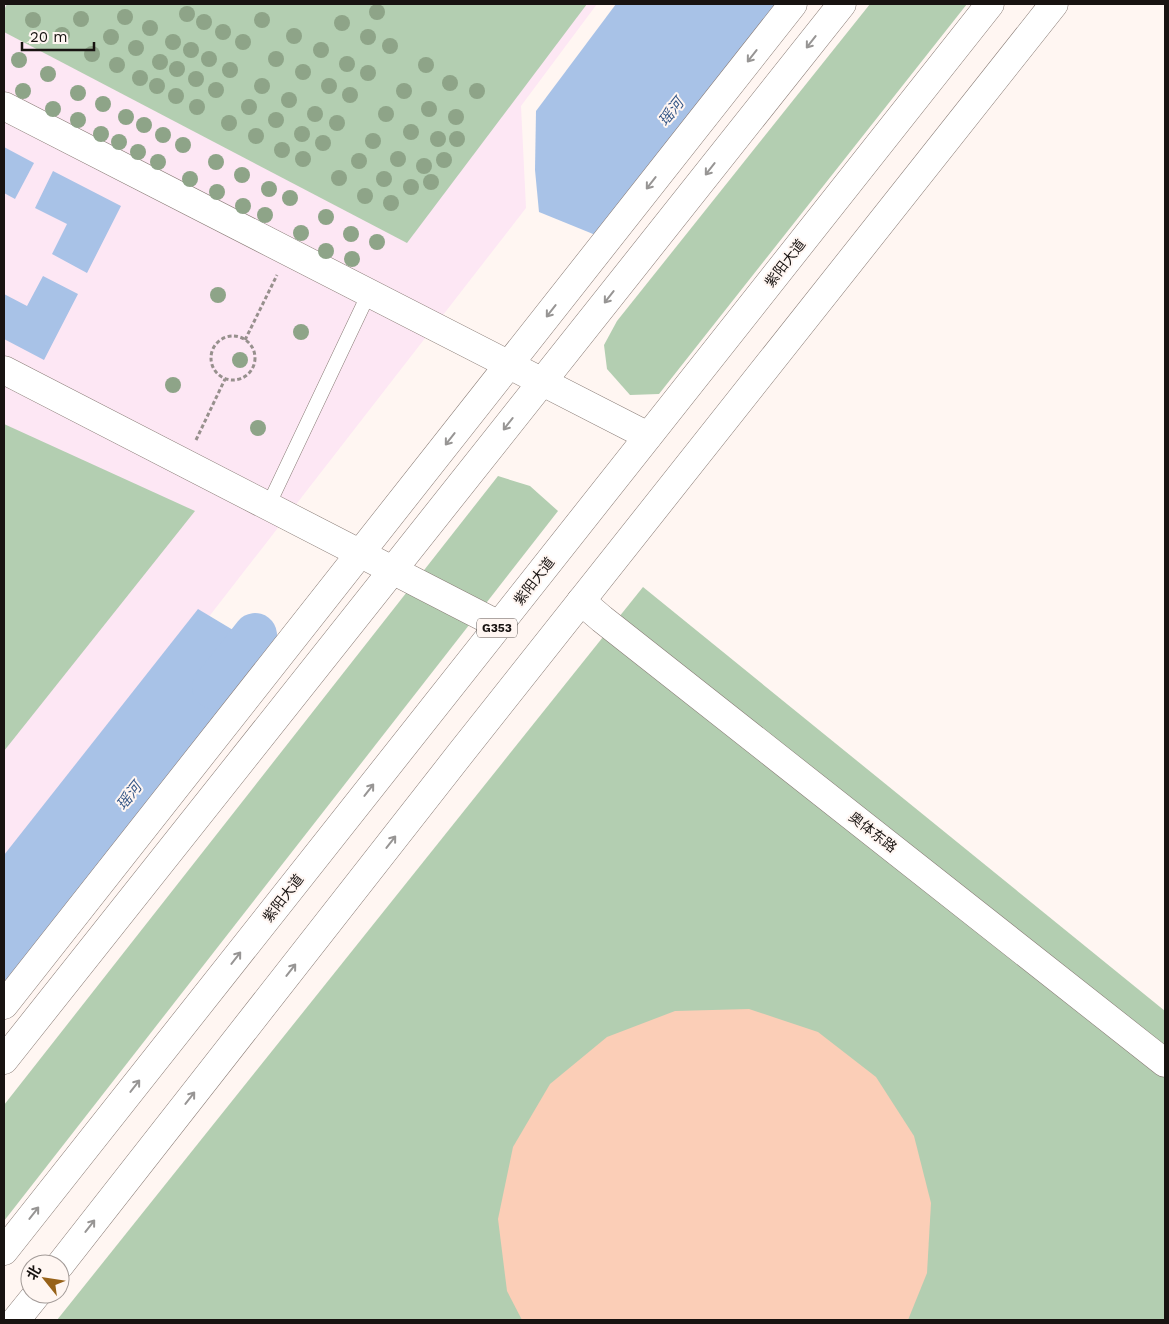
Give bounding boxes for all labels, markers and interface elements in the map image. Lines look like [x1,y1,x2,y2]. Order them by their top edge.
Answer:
scale bar [22,20,95,52]
text: 20 m [30,28,68,46]
one-way arrow [806,35,817,48]
one-way arrow [746,49,757,62]
water label: 瑶河 [655,92,689,129]
one-way arrow [705,162,716,175]
one-way arrow [646,177,657,190]
street label: 紫阳大道 [761,236,809,290]
one-way arrow [604,290,615,303]
one-way arrow [545,304,556,317]
one-way arrow [503,417,514,430]
one-way arrow [445,432,456,445]
street label: 紫阳大道 [510,554,558,608]
road number: G353 [477,618,517,638]
water label: 瑶河 [113,776,147,813]
one-way arrow [363,783,374,796]
street label: 奥体东路 [846,808,900,856]
one-way arrow [385,836,396,849]
street label: 紫阳大道 [259,871,307,925]
one-way arrow [230,952,241,965]
one-way arrow [285,964,296,977]
one-way arrow [129,1080,140,1093]
one-way arrow [185,1092,196,1105]
one-way arrow [29,1206,39,1220]
one-way arrow [85,1219,95,1233]
north arrow [20,1254,70,1304]
text: 北 [23,1262,44,1283]

